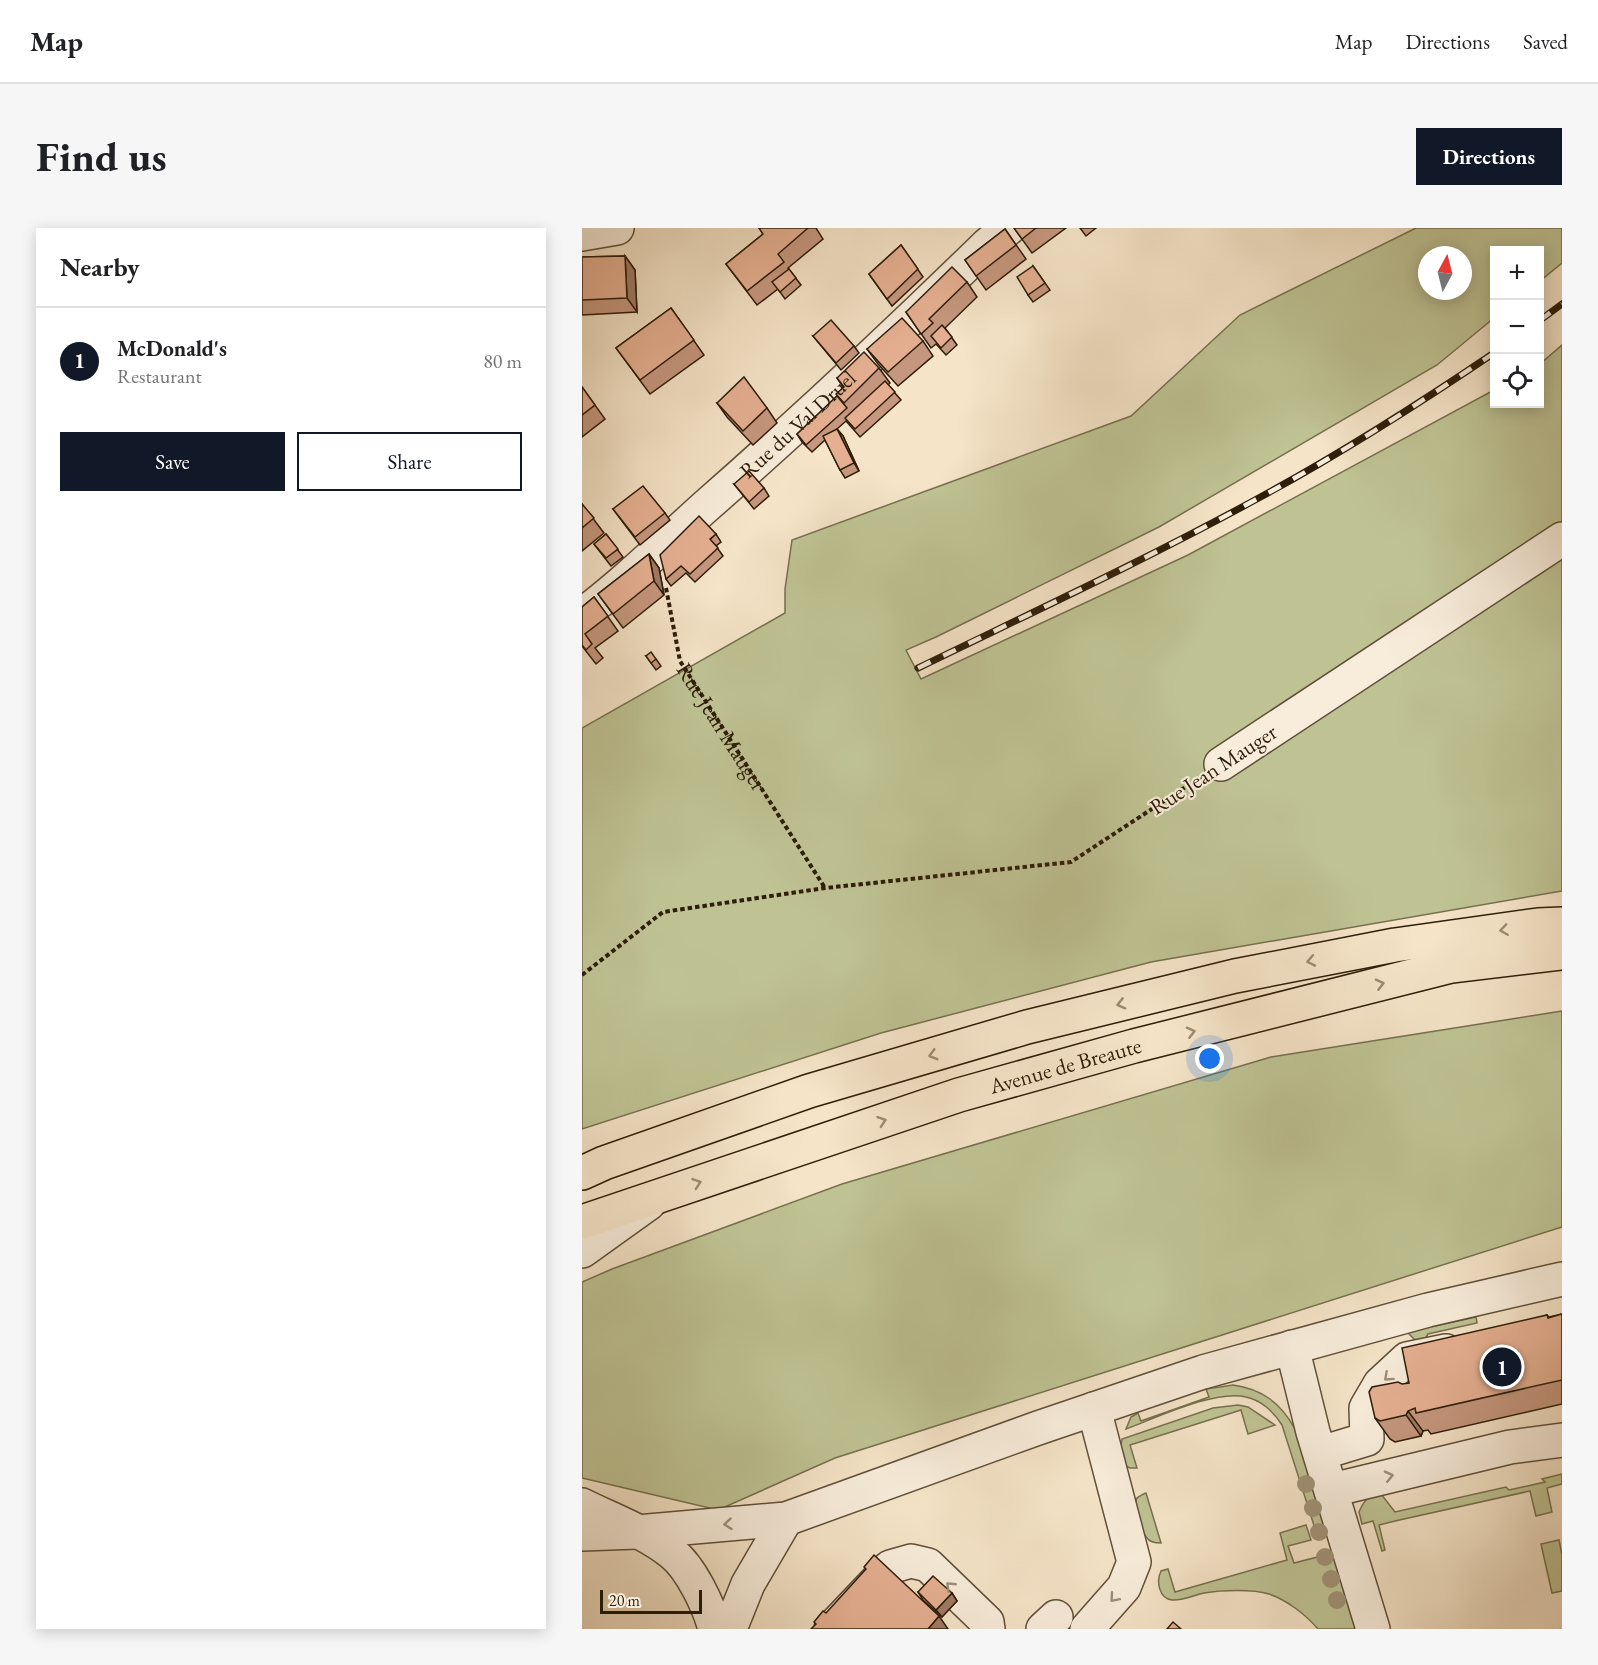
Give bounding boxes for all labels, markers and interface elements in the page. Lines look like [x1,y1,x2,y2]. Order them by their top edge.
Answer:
text: Map [30,23,83,59]
text: Map [1335,28,1372,55]
text: Directions [1405,28,1490,55]
text: Saved [1523,28,1568,55]
button: Directions [1416,128,1562,185]
text: Find us [36,129,167,184]
north arrow [1418,246,1472,300]
map controls [1490,246,1544,408]
button: + [1490,246,1544,300]
text: Nearby [60,250,140,284]
button: − [1490,300,1544,354]
text: McDonald's [117,334,227,363]
text: 1 [74,348,85,374]
text: 80 m [483,348,522,374]
button: locate [1490,354,1544,408]
text: Restaurant [117,363,202,389]
street label: Rue du Val Druel [733,364,862,485]
button: Save [60,432,285,491]
button: Share [297,432,522,491]
street label: Rue Jean Mauger [670,657,773,797]
street label: Rue Jean Mauger [1144,717,1283,821]
one-way arrow [1499,923,1508,935]
one-way arrow [1307,954,1317,967]
one-way arrow [1374,978,1384,991]
one-way arrow [1117,997,1127,1009]
one-way arrow [1185,1026,1195,1039]
street label: Avenue de Breaute [985,1031,1145,1101]
your location [1195,1044,1224,1073]
one-way arrow [928,1048,939,1060]
one-way arrow [876,1116,887,1128]
one-way arrow [691,1178,702,1191]
pin: 1 [1482,1344,1522,1390]
one-way arrow [1384,1370,1395,1381]
one-way arrow [1383,1470,1393,1483]
one-way arrow [723,1517,732,1530]
one-way arrow [946,1583,957,1594]
scale bar [600,1587,702,1614]
text: 20 m [609,1590,640,1611]
one-way arrow [1110,1591,1121,1602]

